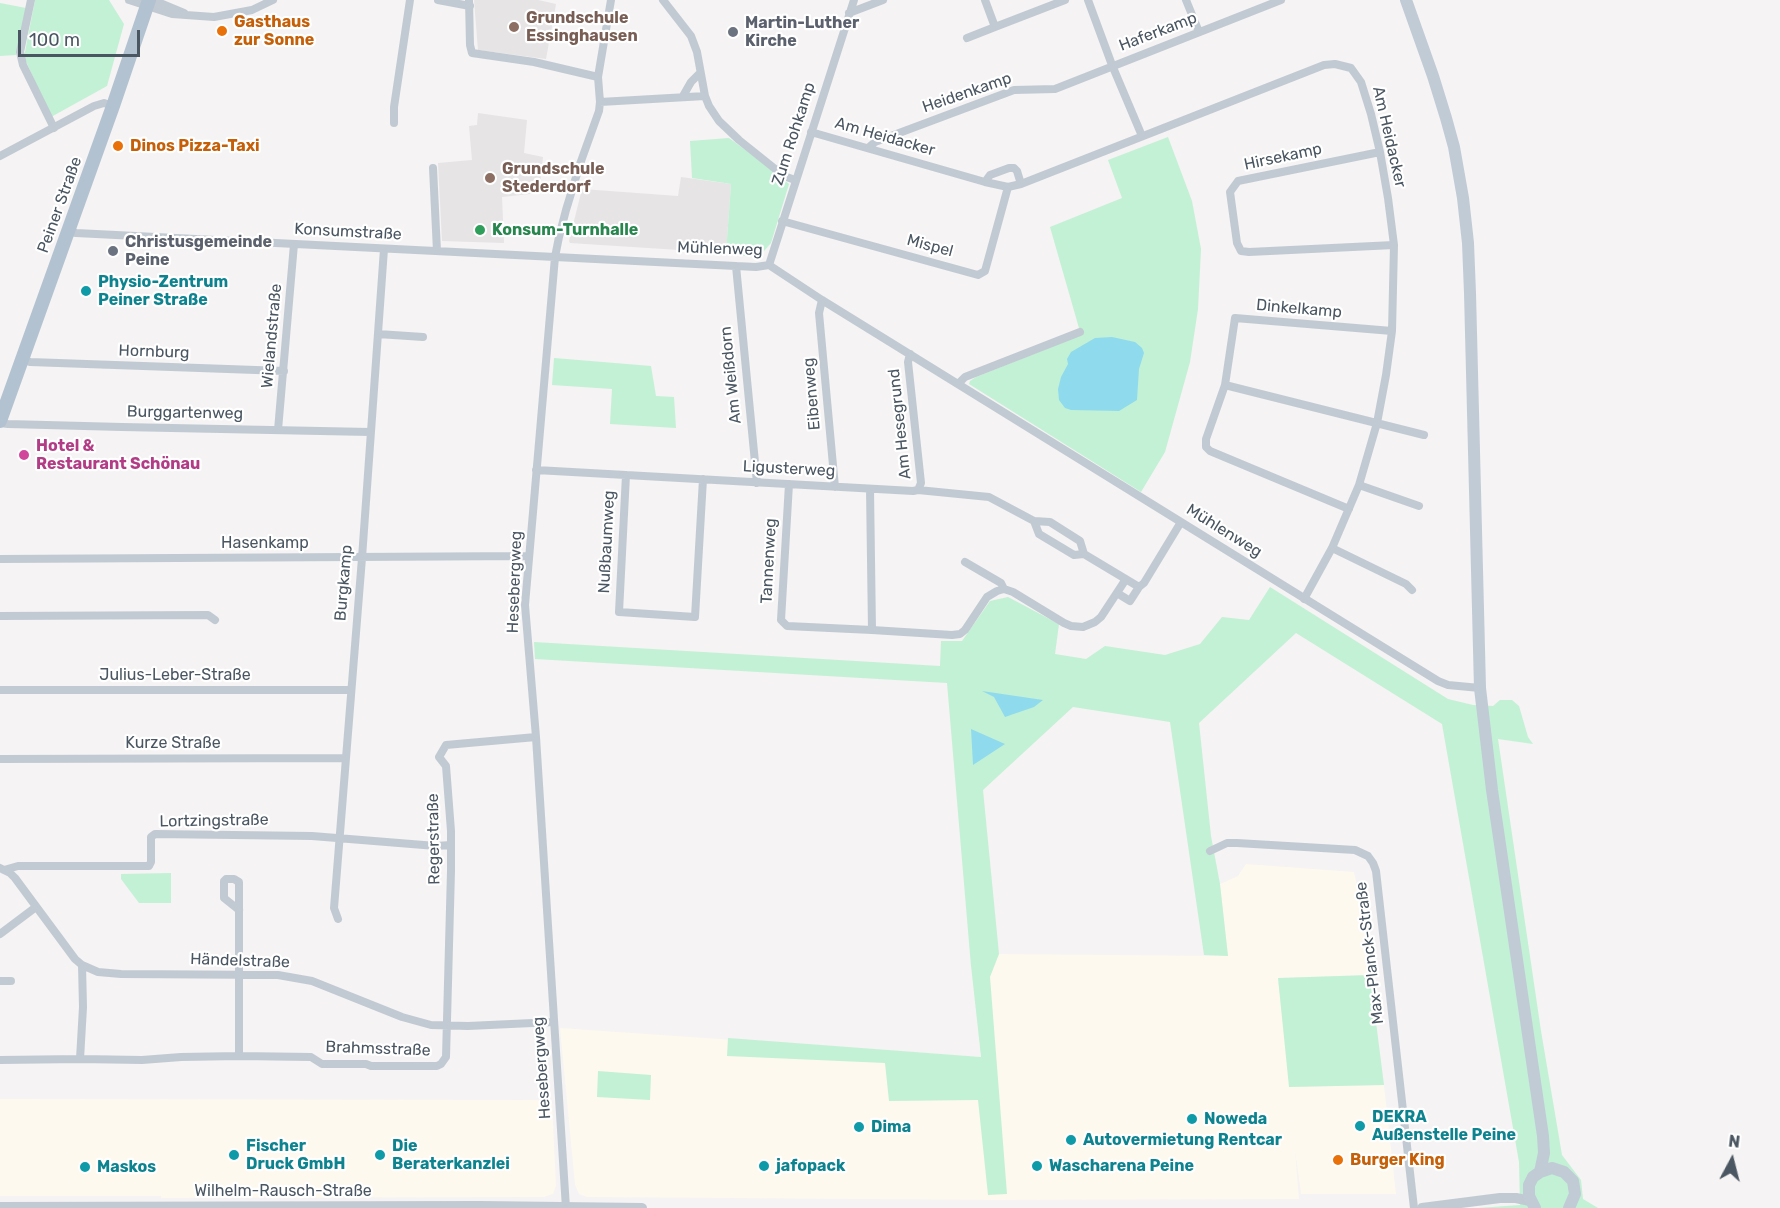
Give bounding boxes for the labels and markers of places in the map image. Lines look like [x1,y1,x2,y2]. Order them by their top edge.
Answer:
place label: Grundschule Essinghausen [526,8,638,46]
place label: Gasthaus zur Sonne [234,12,314,50]
place label: Martin-Luther Kirche [745,13,859,51]
marker: Grundschule Essinghausen [507,20,521,34]
marker: Gasthaus zur Sonne [215,24,229,38]
marker: Martin-Luther Kirche [726,25,740,39]
place label: Dinos Pizza-Taxi [130,136,260,156]
marker: Dinos Pizza-Taxi [111,139,125,153]
place label: Grundschule Stederdorf [502,159,604,197]
marker: Grundschule Stederdorf [483,171,497,185]
place label: Konsum-Turnhalle [492,220,638,240]
marker: Konsum-Turnhalle [473,223,487,237]
place label: Christusgemeinde Peine [125,232,272,270]
marker: Christusgemeinde Peine [106,244,120,258]
place label: Physio-Zentrum Peiner Straße [98,272,228,310]
marker: Physio-Zentrum Peiner Straße [79,284,93,298]
place label: Hotel & Restaurant Schönau [36,436,200,474]
marker: Hotel & Restaurant Schönau [17,448,31,462]
place label: DEKRA Außenstelle Peine [1372,1107,1516,1145]
place label: Noweda [1204,1109,1267,1129]
marker: Noweda [1185,1112,1199,1126]
place label: Dima [871,1117,911,1137]
marker: DEKRA Außenstelle Peine [1353,1119,1367,1133]
marker: Dima [852,1120,866,1134]
place label: Autovermietung Rentcar [1083,1130,1282,1150]
marker: Autovermietung Rentcar [1064,1133,1078,1147]
place label: Fischer Druck GmbH [246,1136,345,1174]
place label: Die Beraterkanzlei [392,1136,510,1174]
marker: Fischer Druck GmbH [227,1148,241,1162]
marker: Die Beraterkanzlei [373,1148,387,1162]
place label: Burger King [1350,1150,1445,1170]
marker: Burger King [1331,1153,1345,1167]
place label: jafopack [776,1156,845,1176]
place label: Wascharena Peine [1049,1156,1194,1176]
place label: Maskos [97,1157,156,1177]
marker: jafopack [757,1159,771,1173]
marker: Wascharena Peine [1030,1159,1044,1173]
marker: Maskos [78,1160,92,1174]

